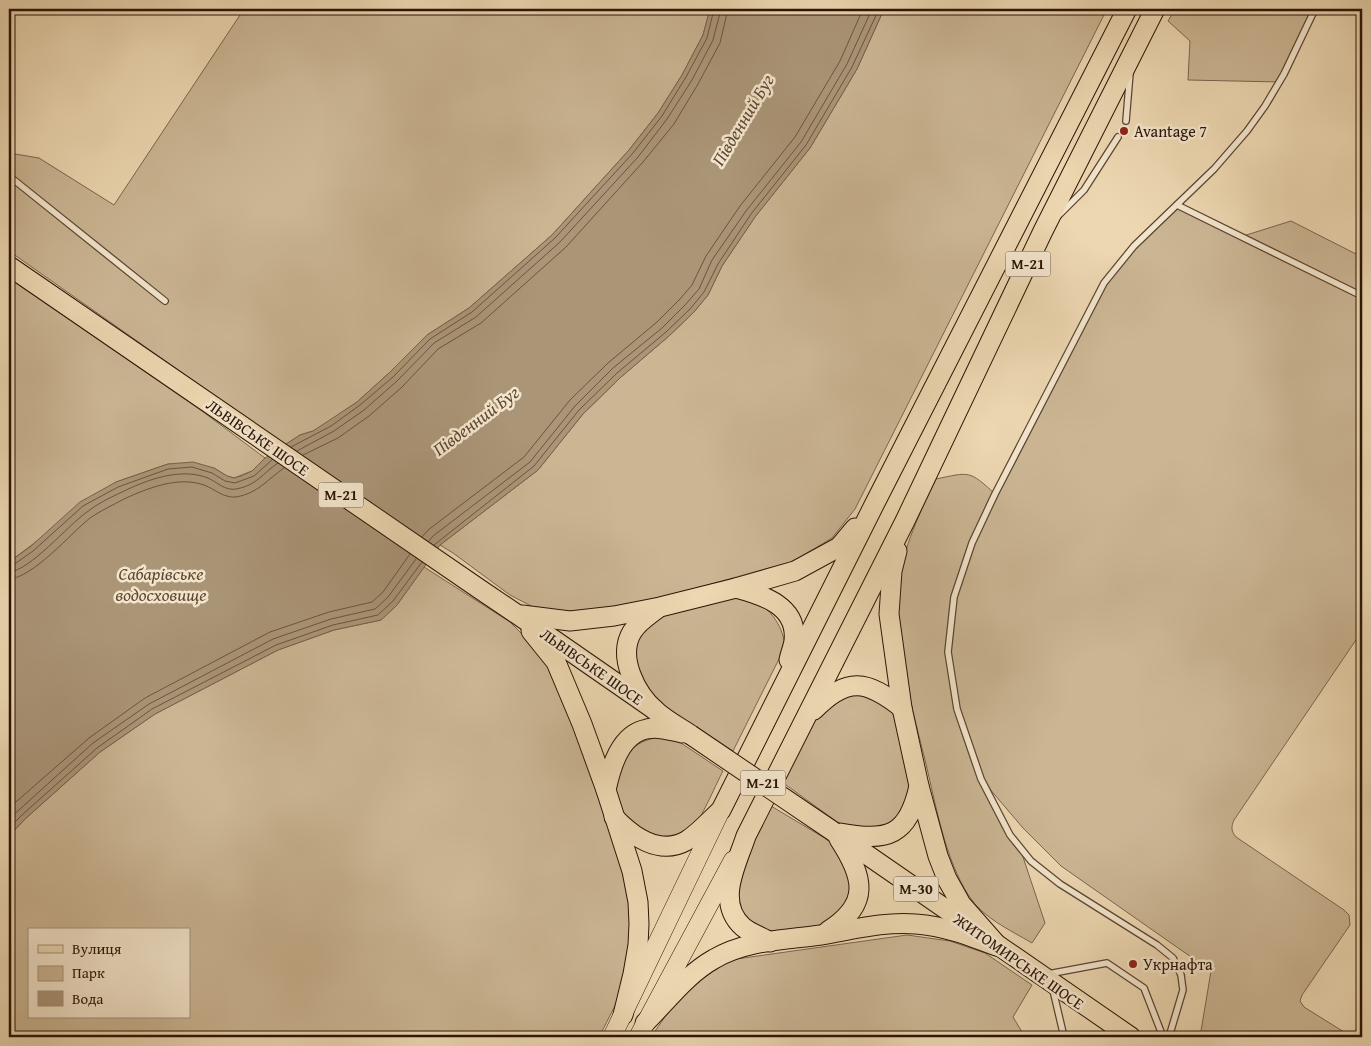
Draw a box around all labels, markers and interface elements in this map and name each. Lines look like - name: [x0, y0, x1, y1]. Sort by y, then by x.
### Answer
- water label: Південний Буг: [705, 69, 781, 171]
- place label: Avantage 7: [1134, 119, 1207, 143]
- marker: Avantage 7: [1118, 125, 1130, 137]
- road number: М-21: [1006, 252, 1050, 276]
- water label: Південний Буг: [427, 379, 525, 462]
- street label: ЛЬВІВСЬКЕ ШОСЕ: [202, 392, 314, 482]
- road number: М-21: [318, 482, 364, 508]
- water label: Сабарівське водосховище: [115, 560, 207, 608]
- street label: ЛЬВІВСЬКЕ ШОСЕ: [536, 621, 648, 711]
- road number: М-21: [740, 770, 786, 796]
- road number: М-30: [894, 876, 938, 902]
- street label: ЖИТОМИРСЬКЕ ШОСЕ: [948, 906, 1089, 1015]
- legend: [28, 928, 190, 1018]
- text: Вулиця: [72, 938, 122, 959]
- place label: Укрнафта: [1143, 952, 1213, 976]
- marker: Укрнафта: [1127, 958, 1139, 970]
- text: Парк: [72, 962, 105, 983]
- text: Вода: [72, 988, 104, 1009]

